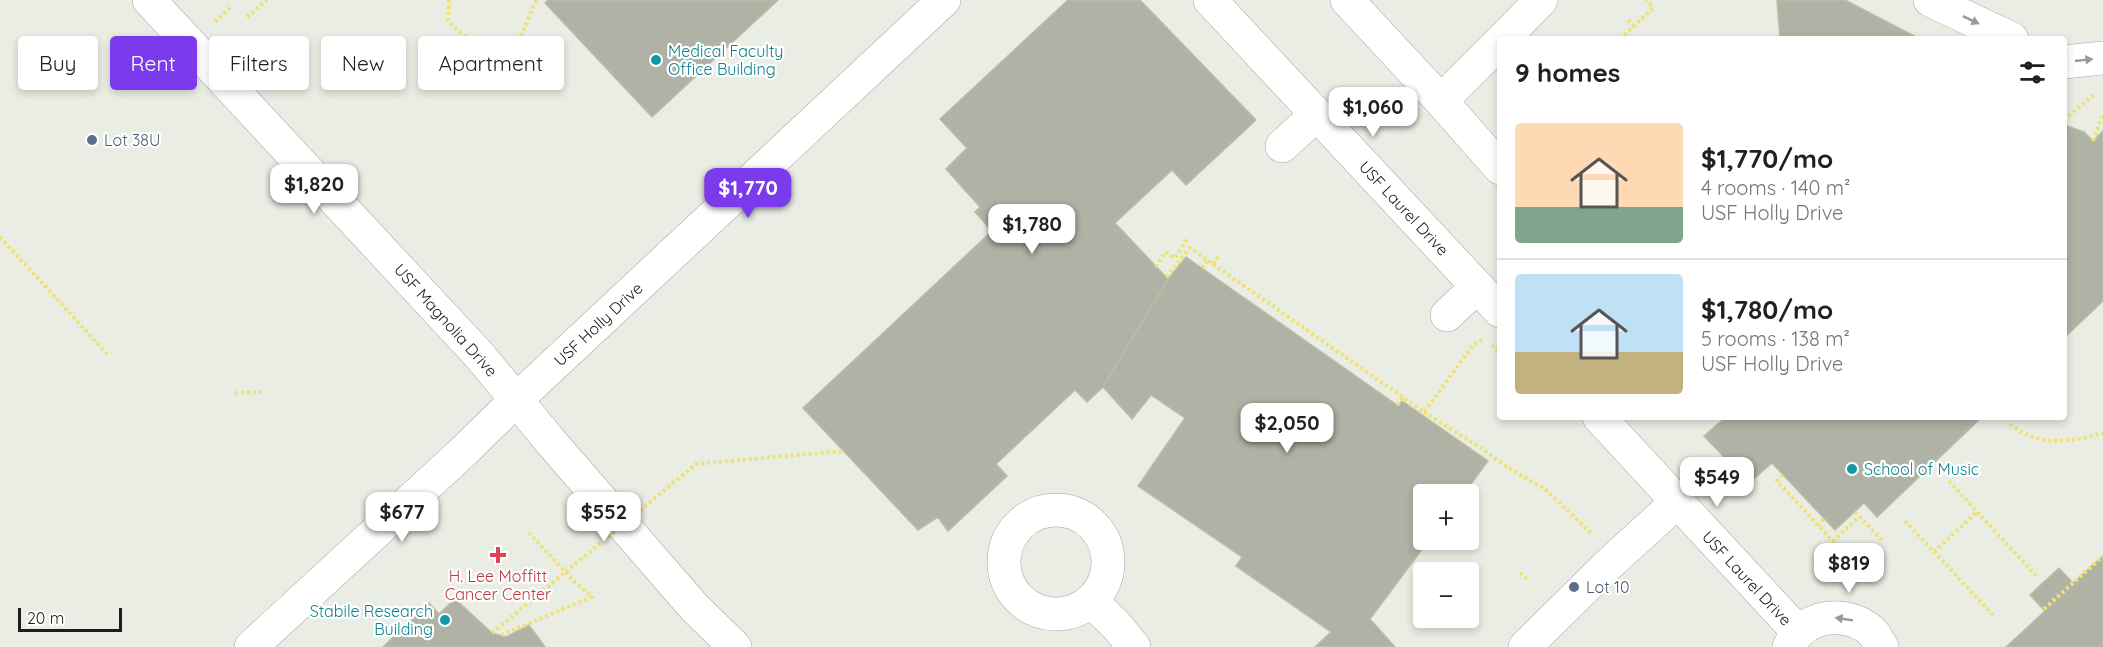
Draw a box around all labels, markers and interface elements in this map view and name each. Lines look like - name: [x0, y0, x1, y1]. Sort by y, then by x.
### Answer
- one-way arrow: [1962, 14, 1980, 24]
- chip: Buy: [18, 36, 98, 90]
- chip: Rent: [110, 36, 197, 90]
- chip: Filters: [209, 36, 309, 90]
- chip: New: [321, 36, 406, 90]
- chip: Apartment: [418, 36, 564, 90]
- place label: Medical Faculty Office Building: [668, 41, 783, 79]
- marker: Medical Faculty Office Building: [649, 53, 663, 67]
- one-way arrow: [2074, 55, 2093, 65]
- text: 9 homes: [1515, 56, 1620, 89]
- icon: filters: [2016, 56, 2049, 89]
- pin: $1,060: [1324, 87, 1422, 138]
- text: $1,060: [1343, 94, 1403, 119]
- place label: Lot 38U: [104, 130, 160, 150]
- marker: Lot 38U: [85, 133, 99, 147]
- text: $1,770/mo: [1701, 142, 1833, 175]
- icon: home: [1563, 147, 1635, 219]
- street label: USF Laurel Drive: [1355, 156, 1453, 260]
- pin: $1,820: [265, 164, 363, 215]
- pin: $1,770: [699, 168, 797, 219]
- text: $1,820: [284, 171, 344, 196]
- text: $1,770: [718, 175, 778, 200]
- text: 4 rooms · 140 m²: [1701, 175, 1850, 200]
- text: USF Holly Drive: [1701, 200, 1843, 225]
- pin: $1,780: [983, 204, 1081, 255]
- text: $1,780: [1002, 211, 1062, 236]
- street label: USF Magnolia Drive: [390, 259, 502, 381]
- street label: USF Holly Drive: [550, 278, 646, 370]
- text: $1,780/mo: [1701, 293, 1833, 326]
- icon: home: [1563, 298, 1635, 370]
- text: 5 rooms · 138 m²: [1701, 326, 1850, 351]
- text: USF Holly Drive: [1701, 351, 1843, 376]
- pin: $2,050: [1238, 403, 1336, 454]
- text: $2,050: [1255, 410, 1319, 435]
- pin: $549: [1681, 457, 1753, 508]
- place label: School of Music: [1864, 459, 1979, 479]
- marker: School of Music: [1845, 462, 1859, 476]
- text: $549: [1694, 464, 1740, 489]
- map controls: [1413, 484, 1479, 628]
- button: +: [1413, 484, 1479, 550]
- pin: $677: [366, 492, 438, 543]
- pin: $552: [568, 492, 640, 543]
- text: $677: [380, 499, 424, 524]
- text: $552: [581, 499, 627, 524]
- street label: USF Laurel Drive: [1698, 526, 1796, 630]
- pin: $819: [1813, 543, 1885, 594]
- marker: H. Lee Moffitt Cancer Center: [489, 546, 507, 564]
- text: $819: [1828, 550, 1870, 575]
- button: −: [1413, 562, 1479, 628]
- place label: H. Lee Moffitt Cancer Center: [445, 566, 551, 604]
- place label: Lot 10: [1586, 577, 1629, 597]
- marker: Lot 10: [1567, 580, 1581, 594]
- place label: Stabile Research Building: [310, 601, 433, 639]
- scale bar: [18, 605, 122, 632]
- text: 20 m: [27, 608, 64, 628]
- marker: Stabile Research Building: [438, 613, 452, 627]
- one-way arrow: [1834, 615, 1853, 624]

